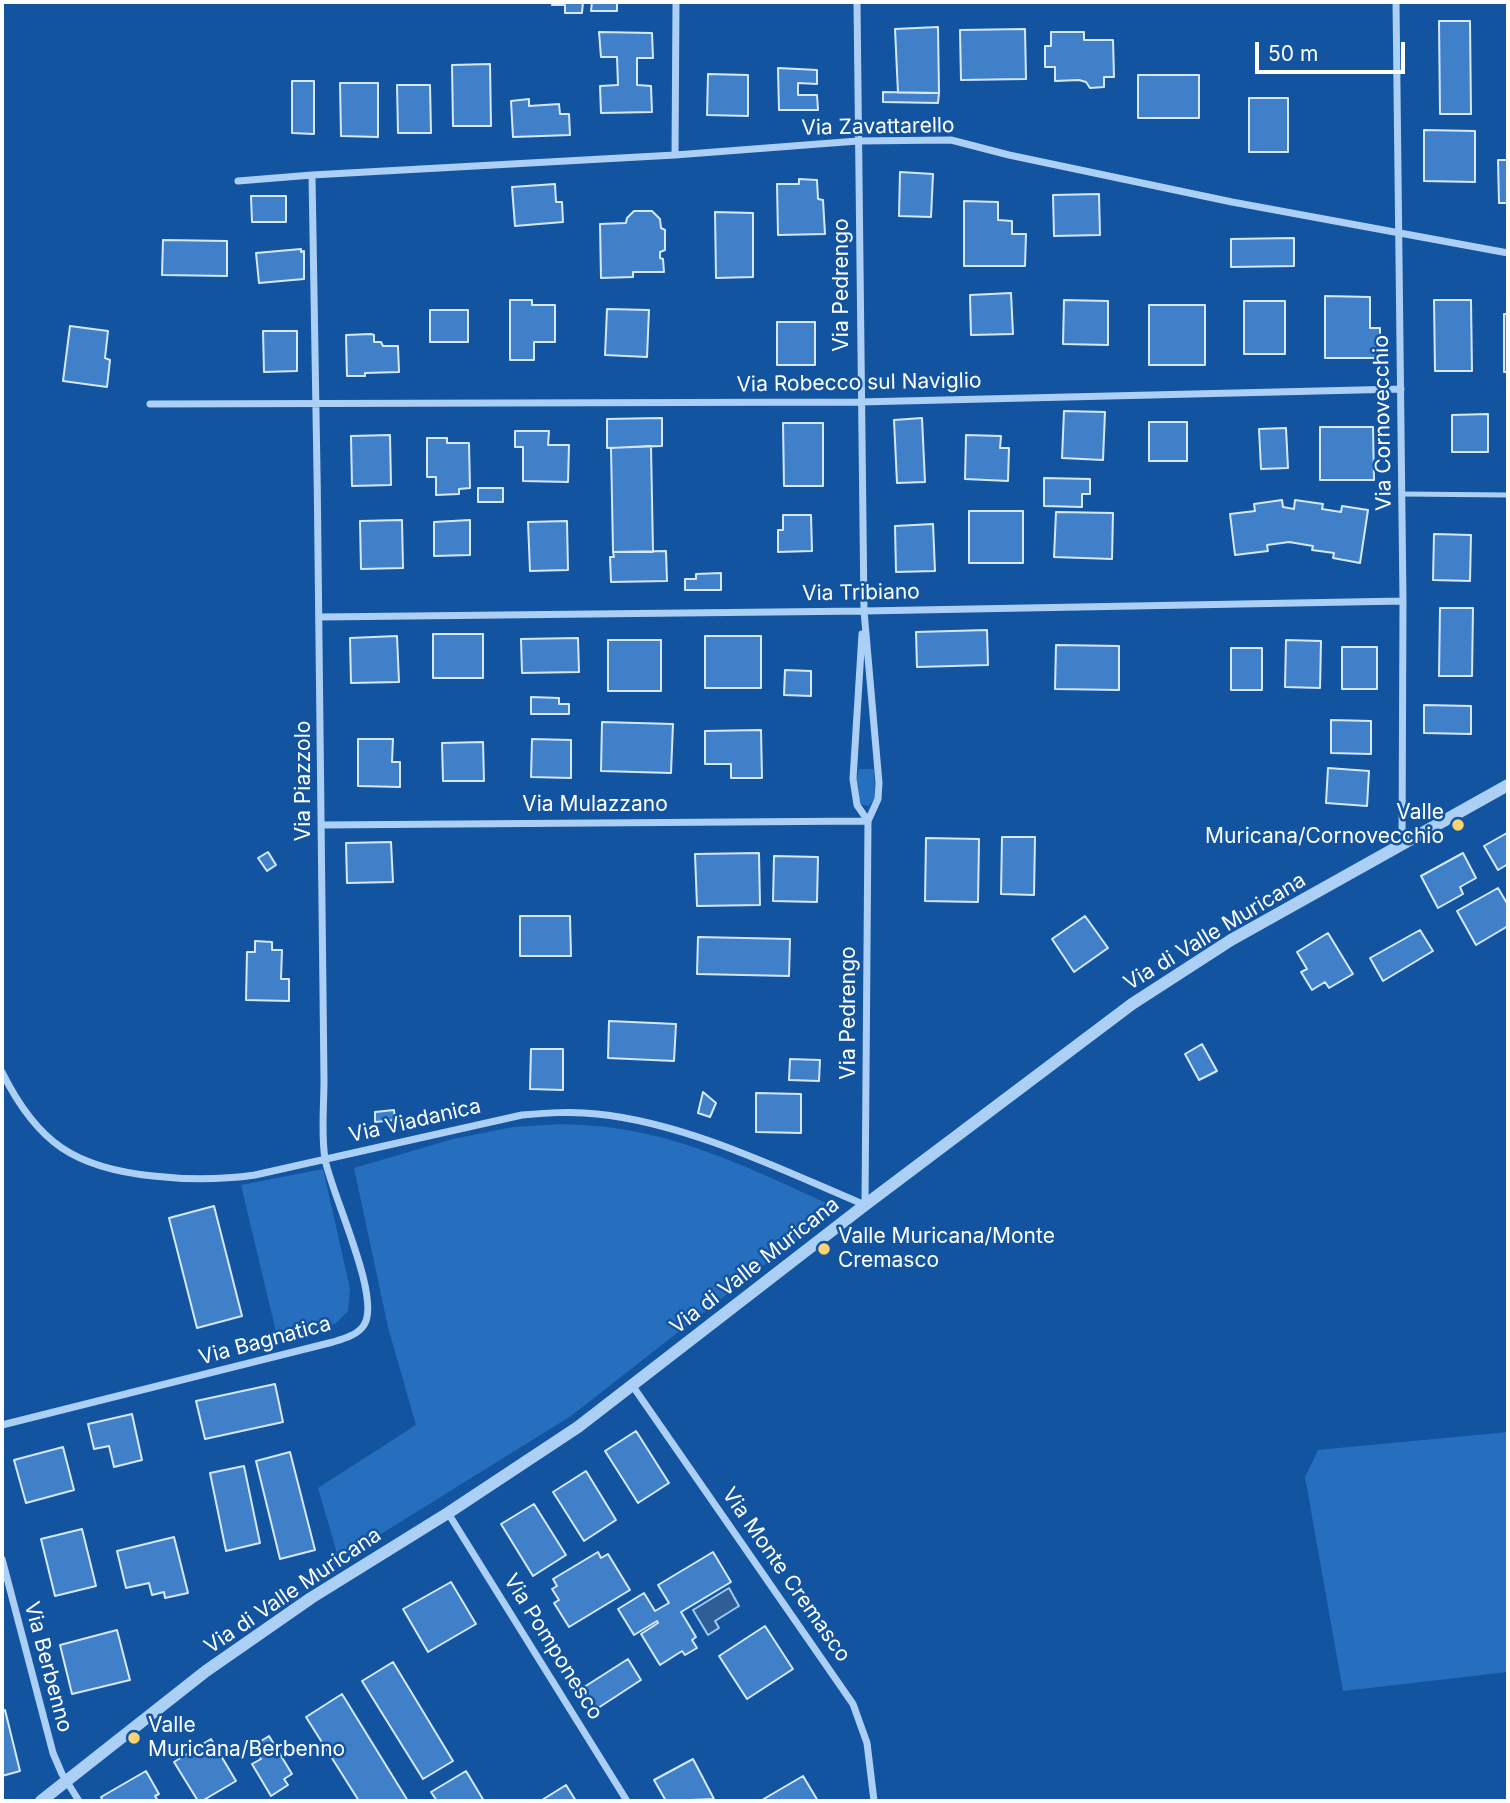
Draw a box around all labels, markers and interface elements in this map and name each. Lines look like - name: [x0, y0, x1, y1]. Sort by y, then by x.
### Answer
- scale bar: [1258, 28, 1408, 72]
- text: 50 m: [1268, 41, 1318, 66]
- street label: Via Zavattarello: [801, 113, 955, 141]
- street label: Via Pedrengo: [829, 218, 855, 352]
- street label: Via Cornovecchio: [1369, 335, 1397, 511]
- street label: Via Robecco sul Naviglio: [736, 368, 982, 398]
- street label: Via Tribiano: [802, 579, 920, 607]
- street label: Via Piazzolo: [291, 721, 317, 841]
- street label: Via Mulazzano: [522, 792, 668, 818]
- place label: Valle Muricana/Cornovecchio: [1205, 800, 1444, 850]
- marker: Valle Muricana/Cornovecchio: [1450, 817, 1466, 833]
- street label: Via di Valle Muricana: [1120, 868, 1310, 996]
- street label: Via Pedrengo: [836, 946, 862, 1080]
- street label: Via Viadanica: [347, 1094, 483, 1148]
- street label: Via di Valle Muricana: [665, 1192, 845, 1340]
- place label: Valle Muricana/Monte Cremasco: [838, 1224, 1055, 1274]
- marker: Valle Muricana/Monte Cremasco: [816, 1241, 832, 1257]
- street label: Via Bagnatica: [196, 1311, 334, 1371]
- street label: Via Monte Cremasco: [716, 1483, 856, 1667]
- street label: Via di Valle Muricana: [200, 1523, 386, 1659]
- street label: Via Pomponesco: [498, 1569, 608, 1725]
- street label: Via Berbenno: [18, 1599, 78, 1735]
- place label: Valle Muricana/Berbenno: [148, 1713, 345, 1763]
- marker: Valle Muricana/Berbenno: [126, 1730, 142, 1746]

